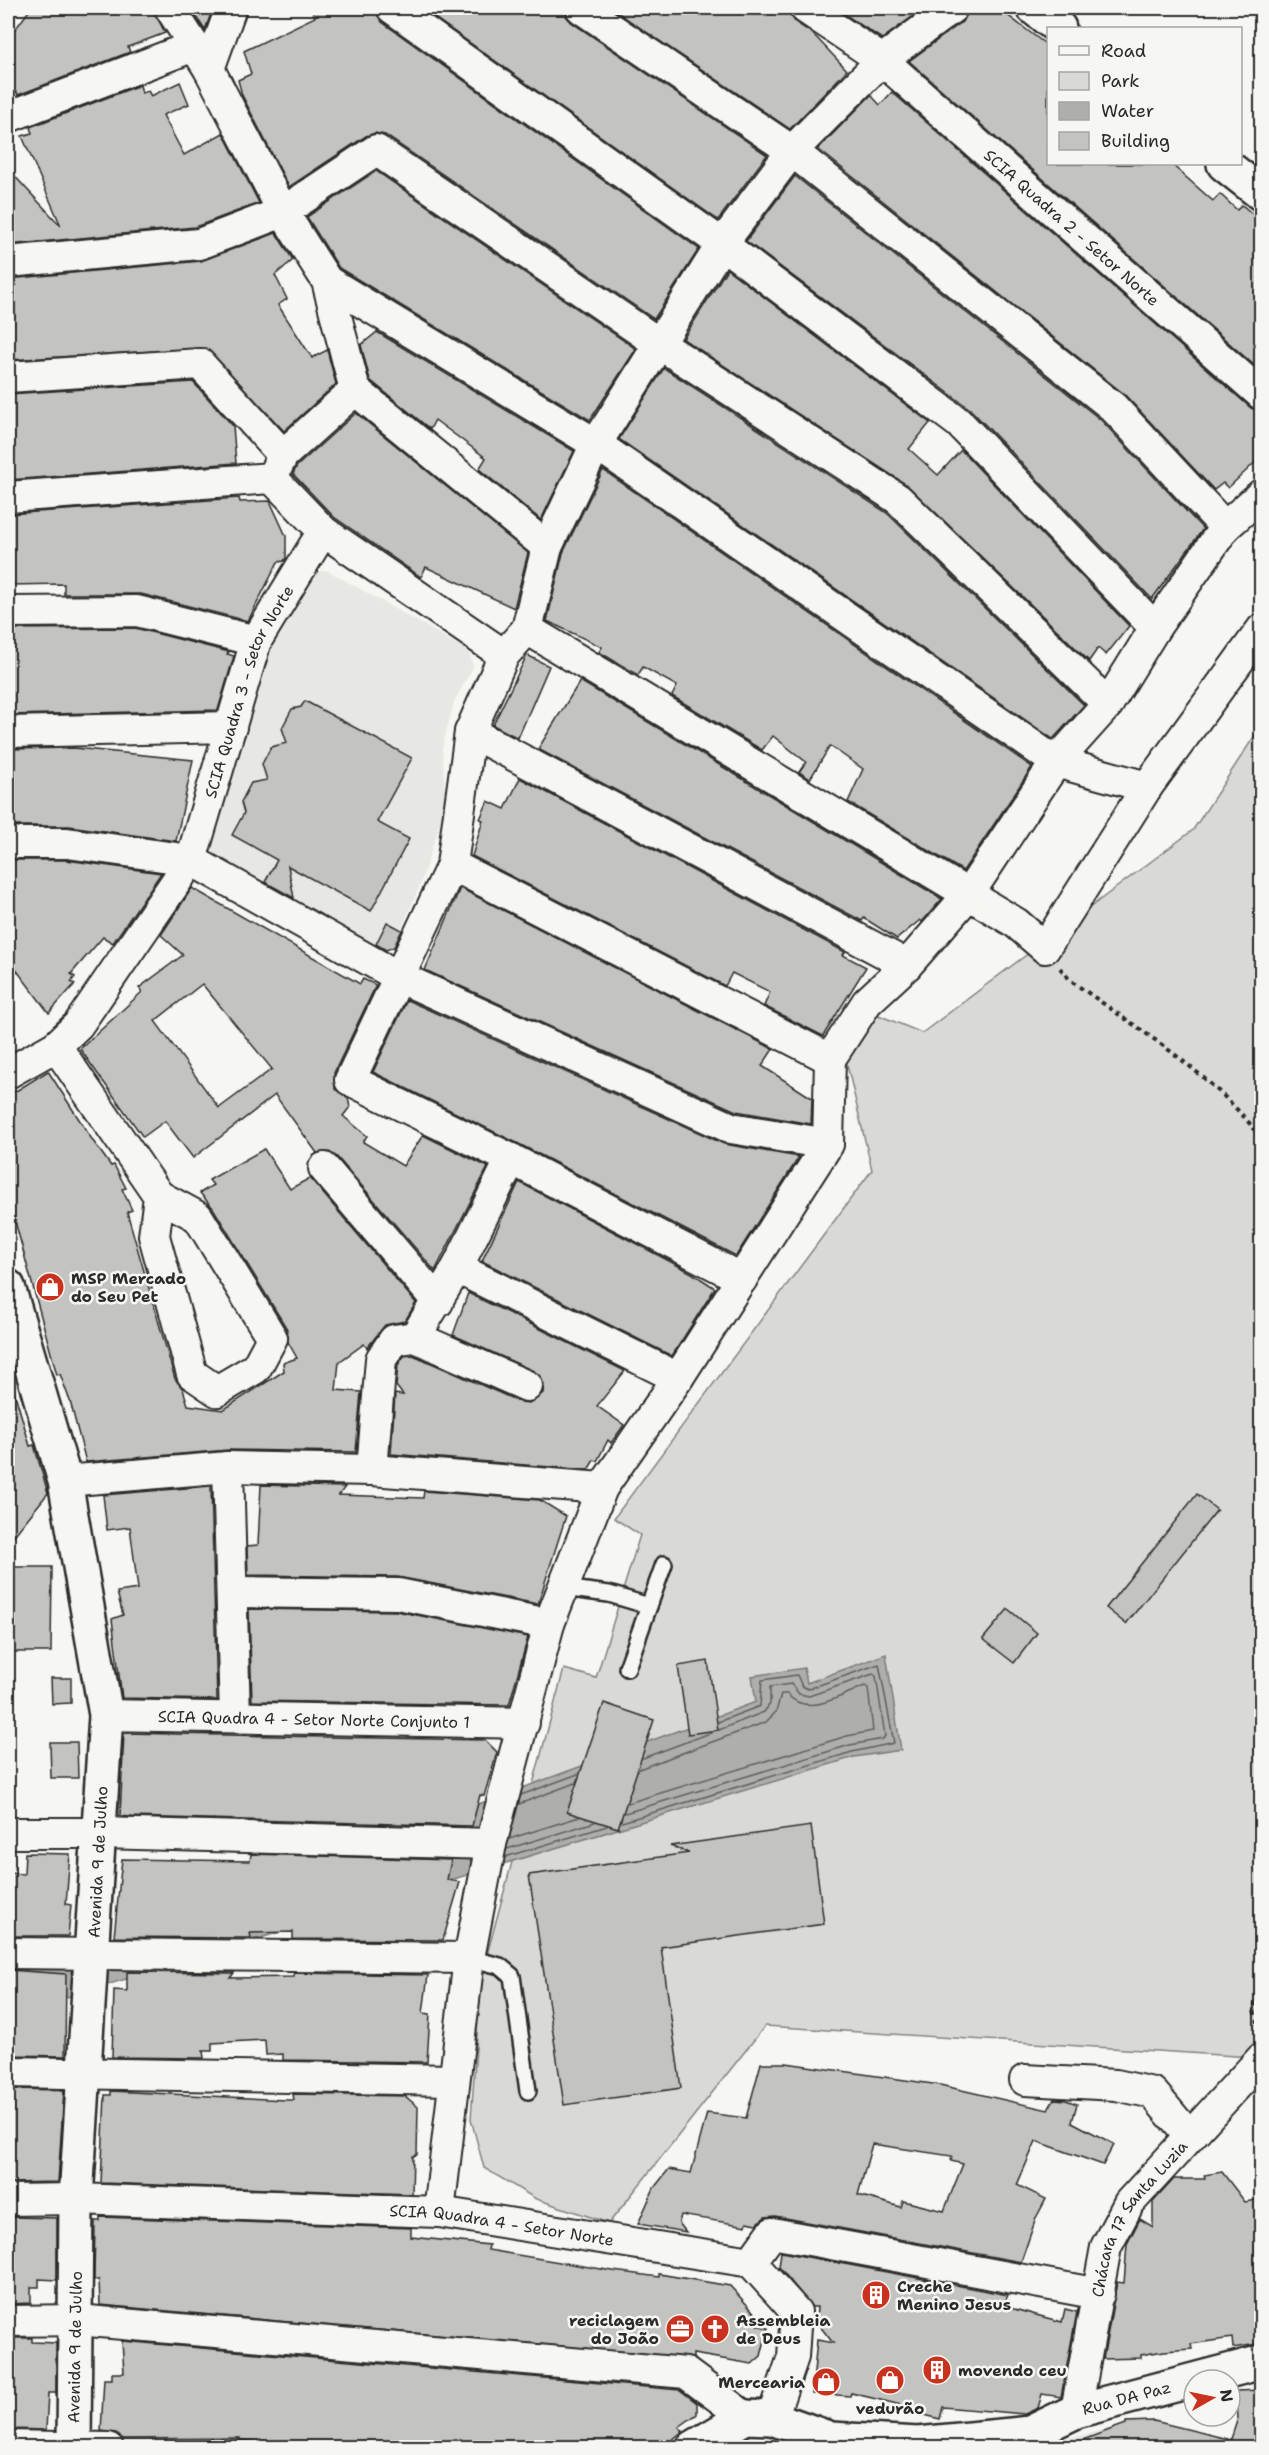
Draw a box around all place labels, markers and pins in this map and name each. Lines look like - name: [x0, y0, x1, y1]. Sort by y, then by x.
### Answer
- place label: MSP Mercado do Seu Pet: [71, 1268, 186, 1307]
- shop icon: MSP Mercado do Seu Pet: [34, 1271, 66, 1303]
- place label: Creche Menino Jesus: [897, 2276, 1011, 2315]
- building icon: Creche Menino Jesus: [860, 2279, 892, 2311]
- place label: reciclagem do João: [569, 2310, 659, 2349]
- place label: Assembleia de Deus: [736, 2310, 830, 2349]
- office icon: reciclagem do João: [664, 2313, 696, 2345]
- church icon: Assembleia de Deus: [699, 2313, 731, 2345]
- building icon: movendo ceu: [921, 2354, 953, 2386]
- place label: movendo ceu: [958, 2360, 1067, 2381]
- shop icon: vedurão: [874, 2364, 906, 2396]
- shop icon: Mercearia: [810, 2366, 842, 2398]
- place label: Mercearia: [718, 2372, 805, 2393]
- place label: vedurão: [856, 2398, 924, 2419]

